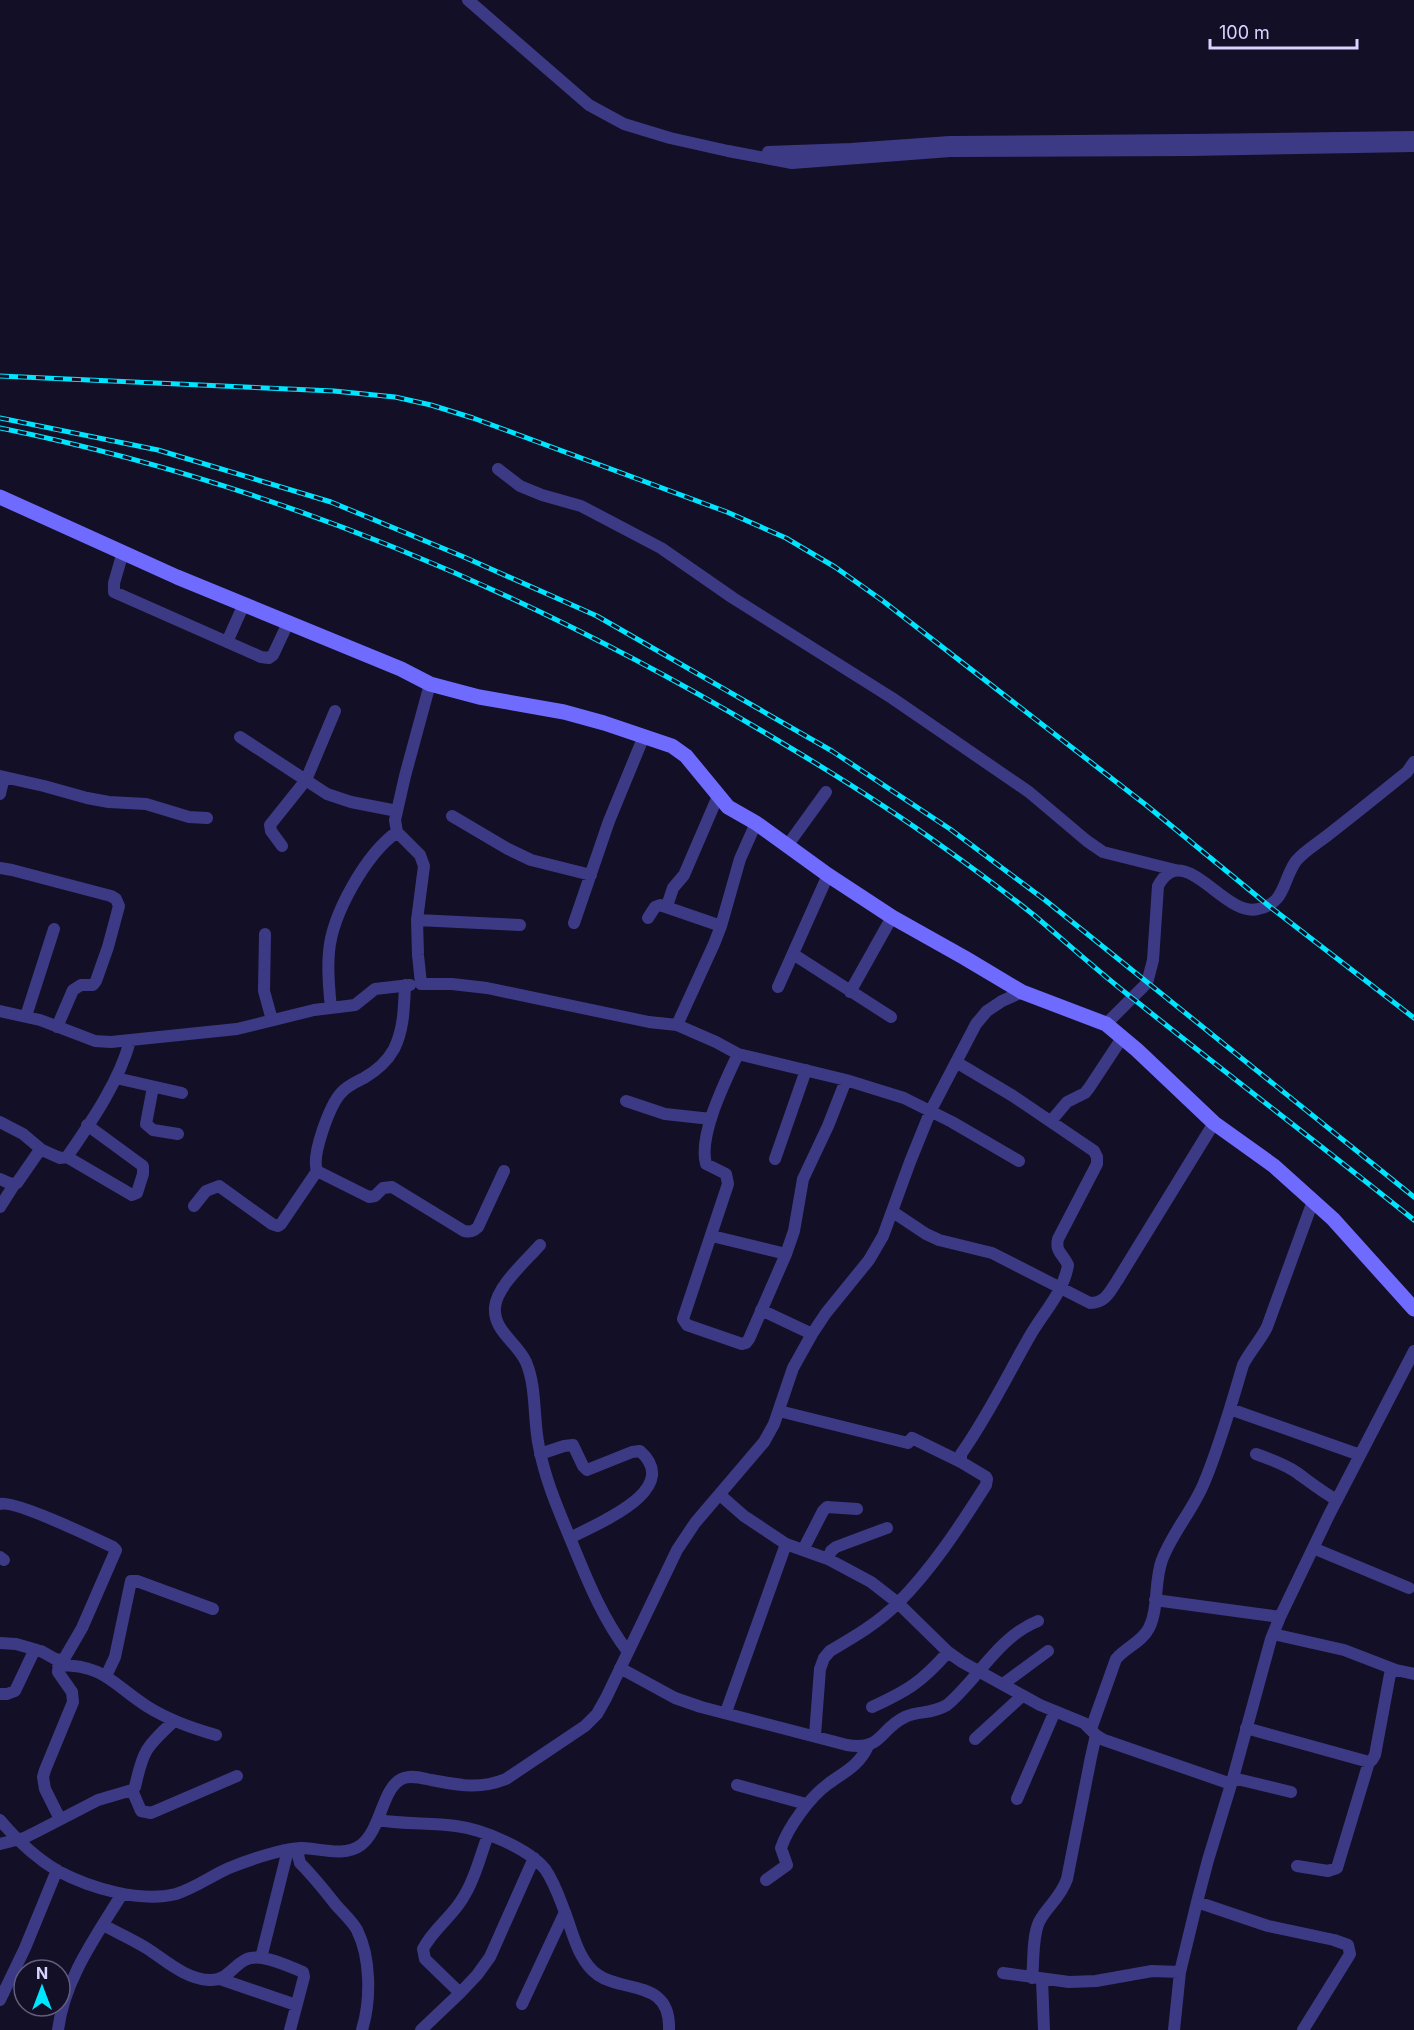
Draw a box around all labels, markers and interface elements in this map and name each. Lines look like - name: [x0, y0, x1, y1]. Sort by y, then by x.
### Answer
- scale bar: [1210, 12, 1357, 50]
- text: 100 m: [1219, 22, 1270, 43]
- north arrow: [12, 1958, 72, 2018]
- text: N: [36, 1963, 48, 1983]

